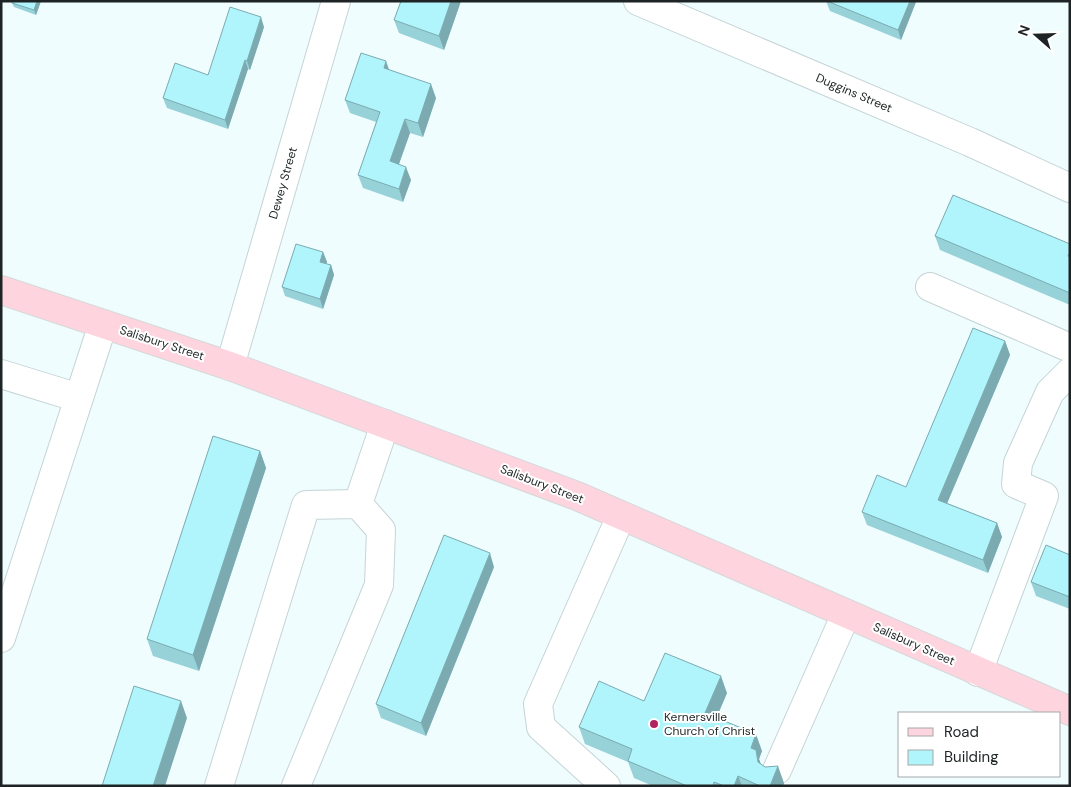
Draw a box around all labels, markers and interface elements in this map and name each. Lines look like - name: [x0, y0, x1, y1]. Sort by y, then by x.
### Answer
- north arrow: [1011, 10, 1061, 60]
- text: N: [1014, 23, 1034, 38]
- street label: Duggins Street: [813, 70, 895, 116]
- street label: Dewey Street: [265, 145, 301, 221]
- street label: Salisbury Street: [118, 322, 206, 364]
- street label: Salisbury Street: [498, 461, 586, 507]
- street label: Salisbury Street: [871, 619, 958, 669]
- place label: Kernersville Church of Christ: [664, 709, 756, 739]
- legend: [898, 712, 1061, 777]
- marker: Kernersville Church of Christ: [648, 718, 660, 730]
- text: Road: [944, 722, 979, 742]
- text: Building: [944, 747, 999, 767]

